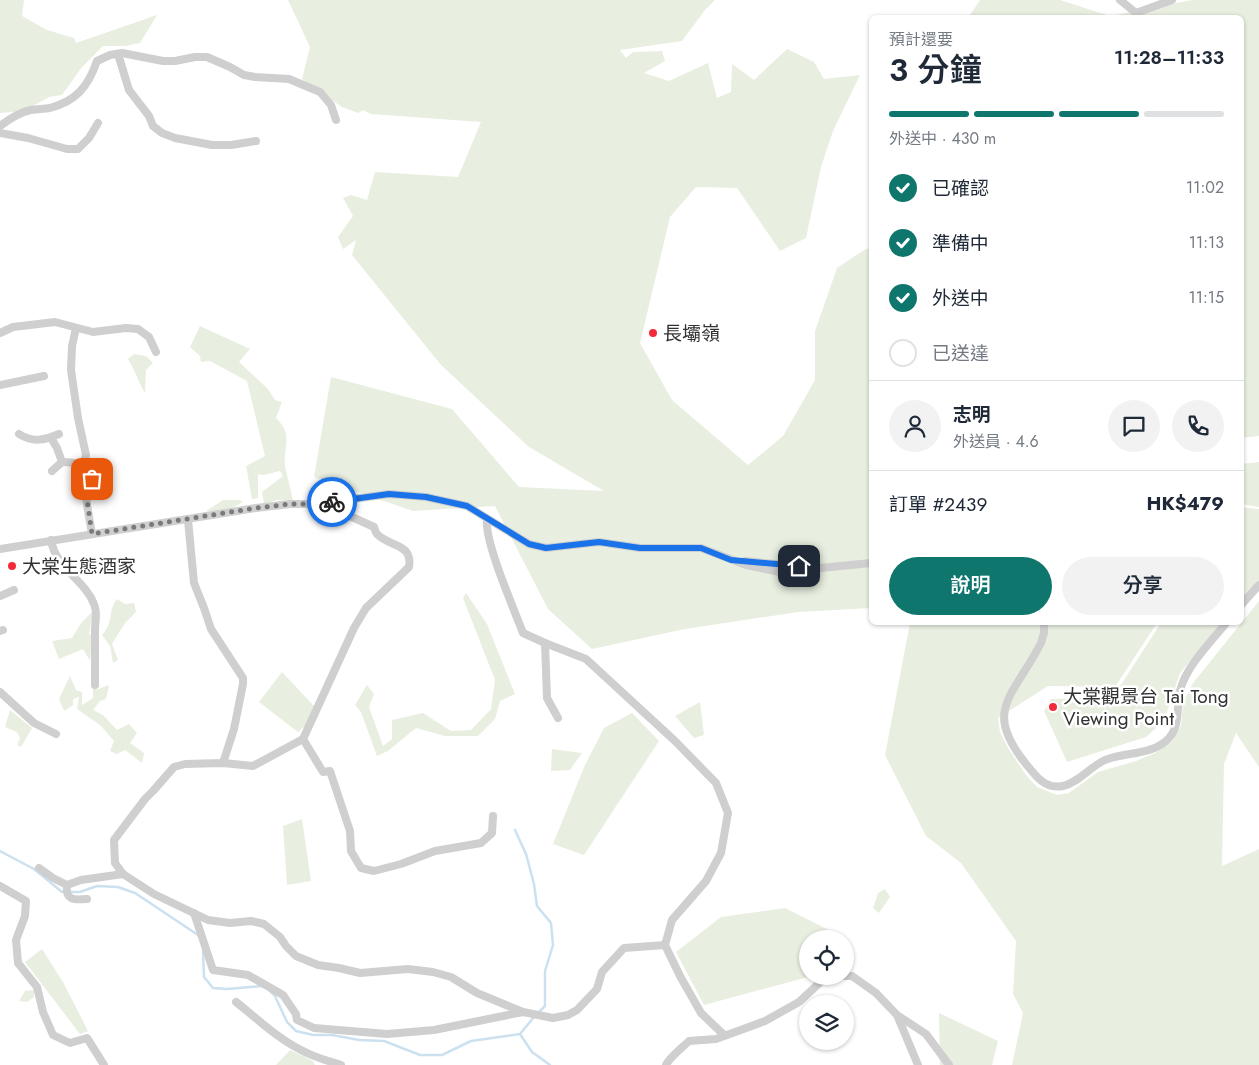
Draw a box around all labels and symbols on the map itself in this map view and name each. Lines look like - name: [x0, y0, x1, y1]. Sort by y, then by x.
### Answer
- place label: 長壩嶺: [663, 320, 720, 347]
- marker: 長壩嶺: [647, 327, 659, 339]
- pin: [71, 458, 113, 500]
- courier: [307, 477, 357, 527]
- pin: [778, 545, 820, 587]
- place label: 大棠生態酒家: [22, 553, 136, 580]
- marker: 大棠生態酒家: [6, 560, 18, 572]
- place label: 大棠觀景台 Tai Tong Viewing Point: [1063, 683, 1229, 732]
- marker: 大棠觀景台 Tai Tong Viewing Point: [1047, 701, 1059, 713]

